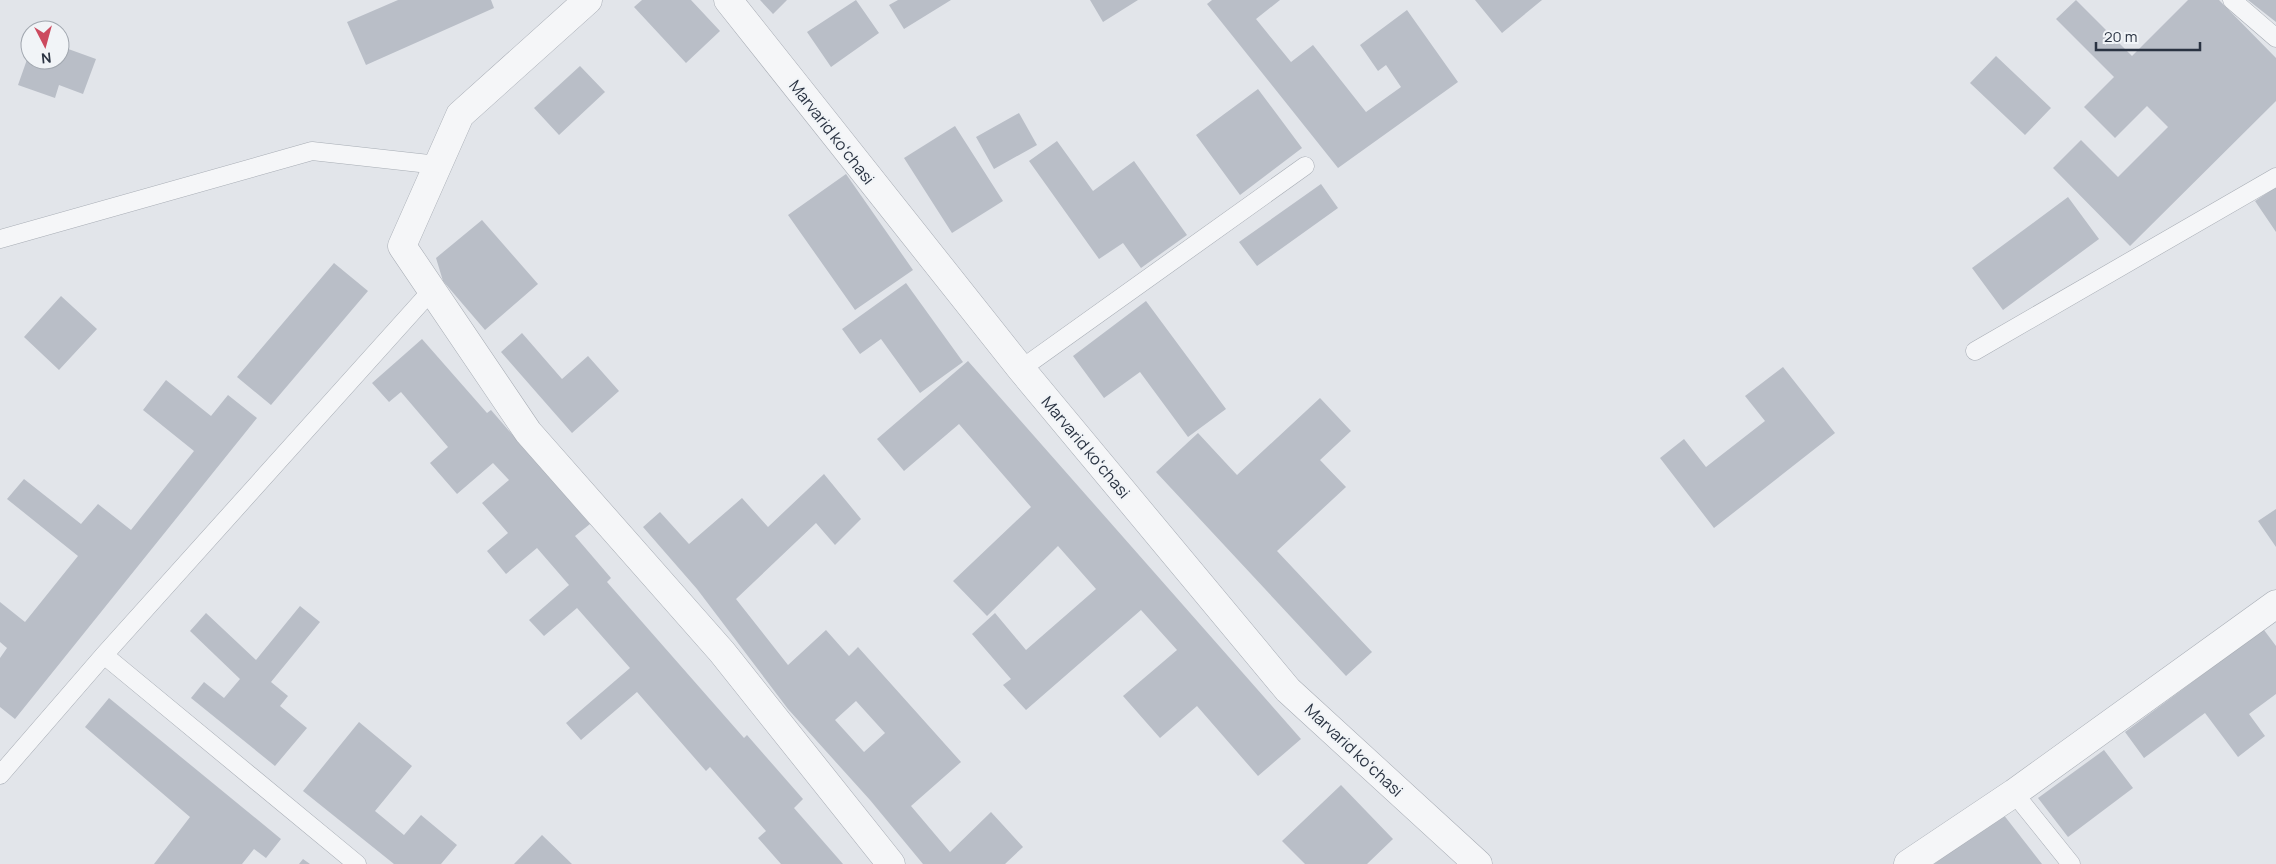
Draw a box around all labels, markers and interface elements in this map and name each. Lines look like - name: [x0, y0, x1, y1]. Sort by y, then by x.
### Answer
- north arrow: [20, 20, 70, 70]
- scale bar: [2096, 20, 2200, 52]
- text: 20 m: [2104, 26, 2137, 47]
- text: N: [40, 48, 52, 68]
- street label: Marvarid koʻchasi: [784, 75, 880, 189]
- street label: Marvarid koʻchasi: [1037, 391, 1135, 503]
- street label: Marvarid koʻchasi: [1300, 699, 1408, 801]

